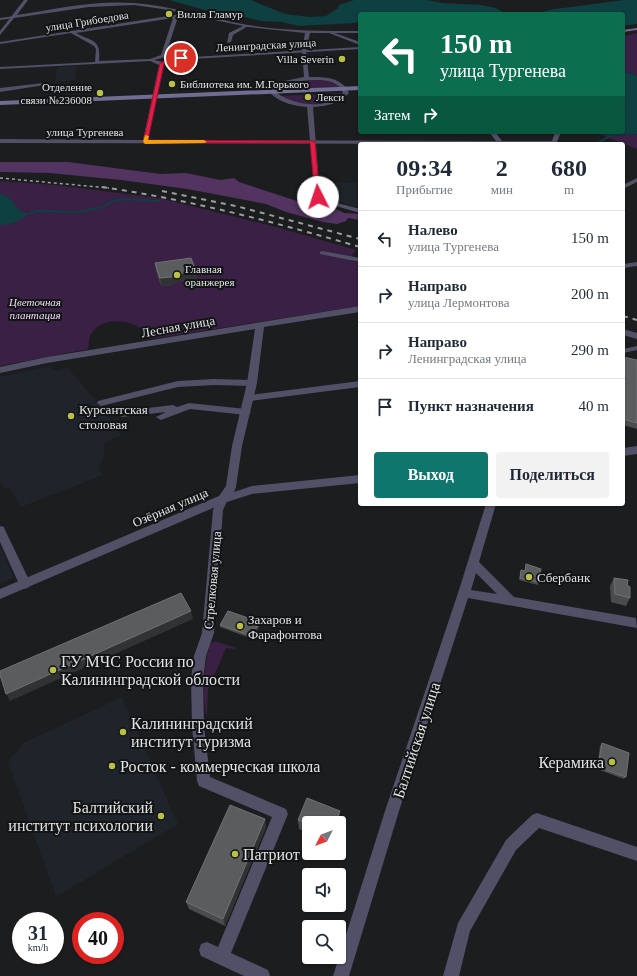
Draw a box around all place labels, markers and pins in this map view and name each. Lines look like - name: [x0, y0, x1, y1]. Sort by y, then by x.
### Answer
- place label: Вилла Гламур: [177, 8, 243, 20]
- marker: Вилла Гламур: [164, 9, 174, 19]
- pin: [164, 41, 198, 75]
- place label: Villa Severin: [276, 53, 334, 65]
- marker: Villa Severin: [337, 54, 347, 64]
- place label: Библиотека им. М.Горького: [180, 78, 310, 90]
- marker: Библиотека им. М.Горького: [167, 79, 177, 89]
- place label: Отделение связи №236008: [21, 81, 92, 106]
- marker: Отделение связи №236008: [95, 88, 105, 98]
- place label: Лекси: [316, 91, 344, 103]
- marker: Лекси: [303, 92, 313, 102]
- place label: Главная оранжерея: [185, 263, 235, 288]
- marker: Главная оранжерея: [172, 270, 182, 280]
- place label: Курсантская столовая: [79, 402, 148, 432]
- marker: Курсантская столовая: [66, 411, 76, 421]
- place label: Сбербанк: [537, 570, 591, 585]
- marker: Сбербанк: [524, 572, 534, 582]
- place label: Захаров и Фарафонтова: [248, 612, 322, 642]
- marker: Захаров и Фарафонтова: [235, 621, 245, 631]
- place label: ГУ МЧС России по Калининградской облости: [61, 653, 241, 689]
- marker: ГУ МЧС России по Калининградской облости: [48, 665, 58, 675]
- place label: Калининградский институт туризма: [131, 715, 253, 751]
- marker: Калининградский институт туризма: [118, 727, 128, 737]
- place label: Керамика: [538, 754, 604, 772]
- marker: Керамика: [607, 757, 617, 767]
- place label: Росток - коммерческая школа: [120, 758, 320, 776]
- marker: Росток - коммерческая школа: [107, 761, 117, 771]
- place label: Балтийский институт психологии: [8, 799, 153, 835]
- marker: Балтийский институт психологии: [156, 811, 166, 821]
- place label: Патриот: [243, 846, 300, 864]
- marker: Патриот: [230, 849, 240, 859]

